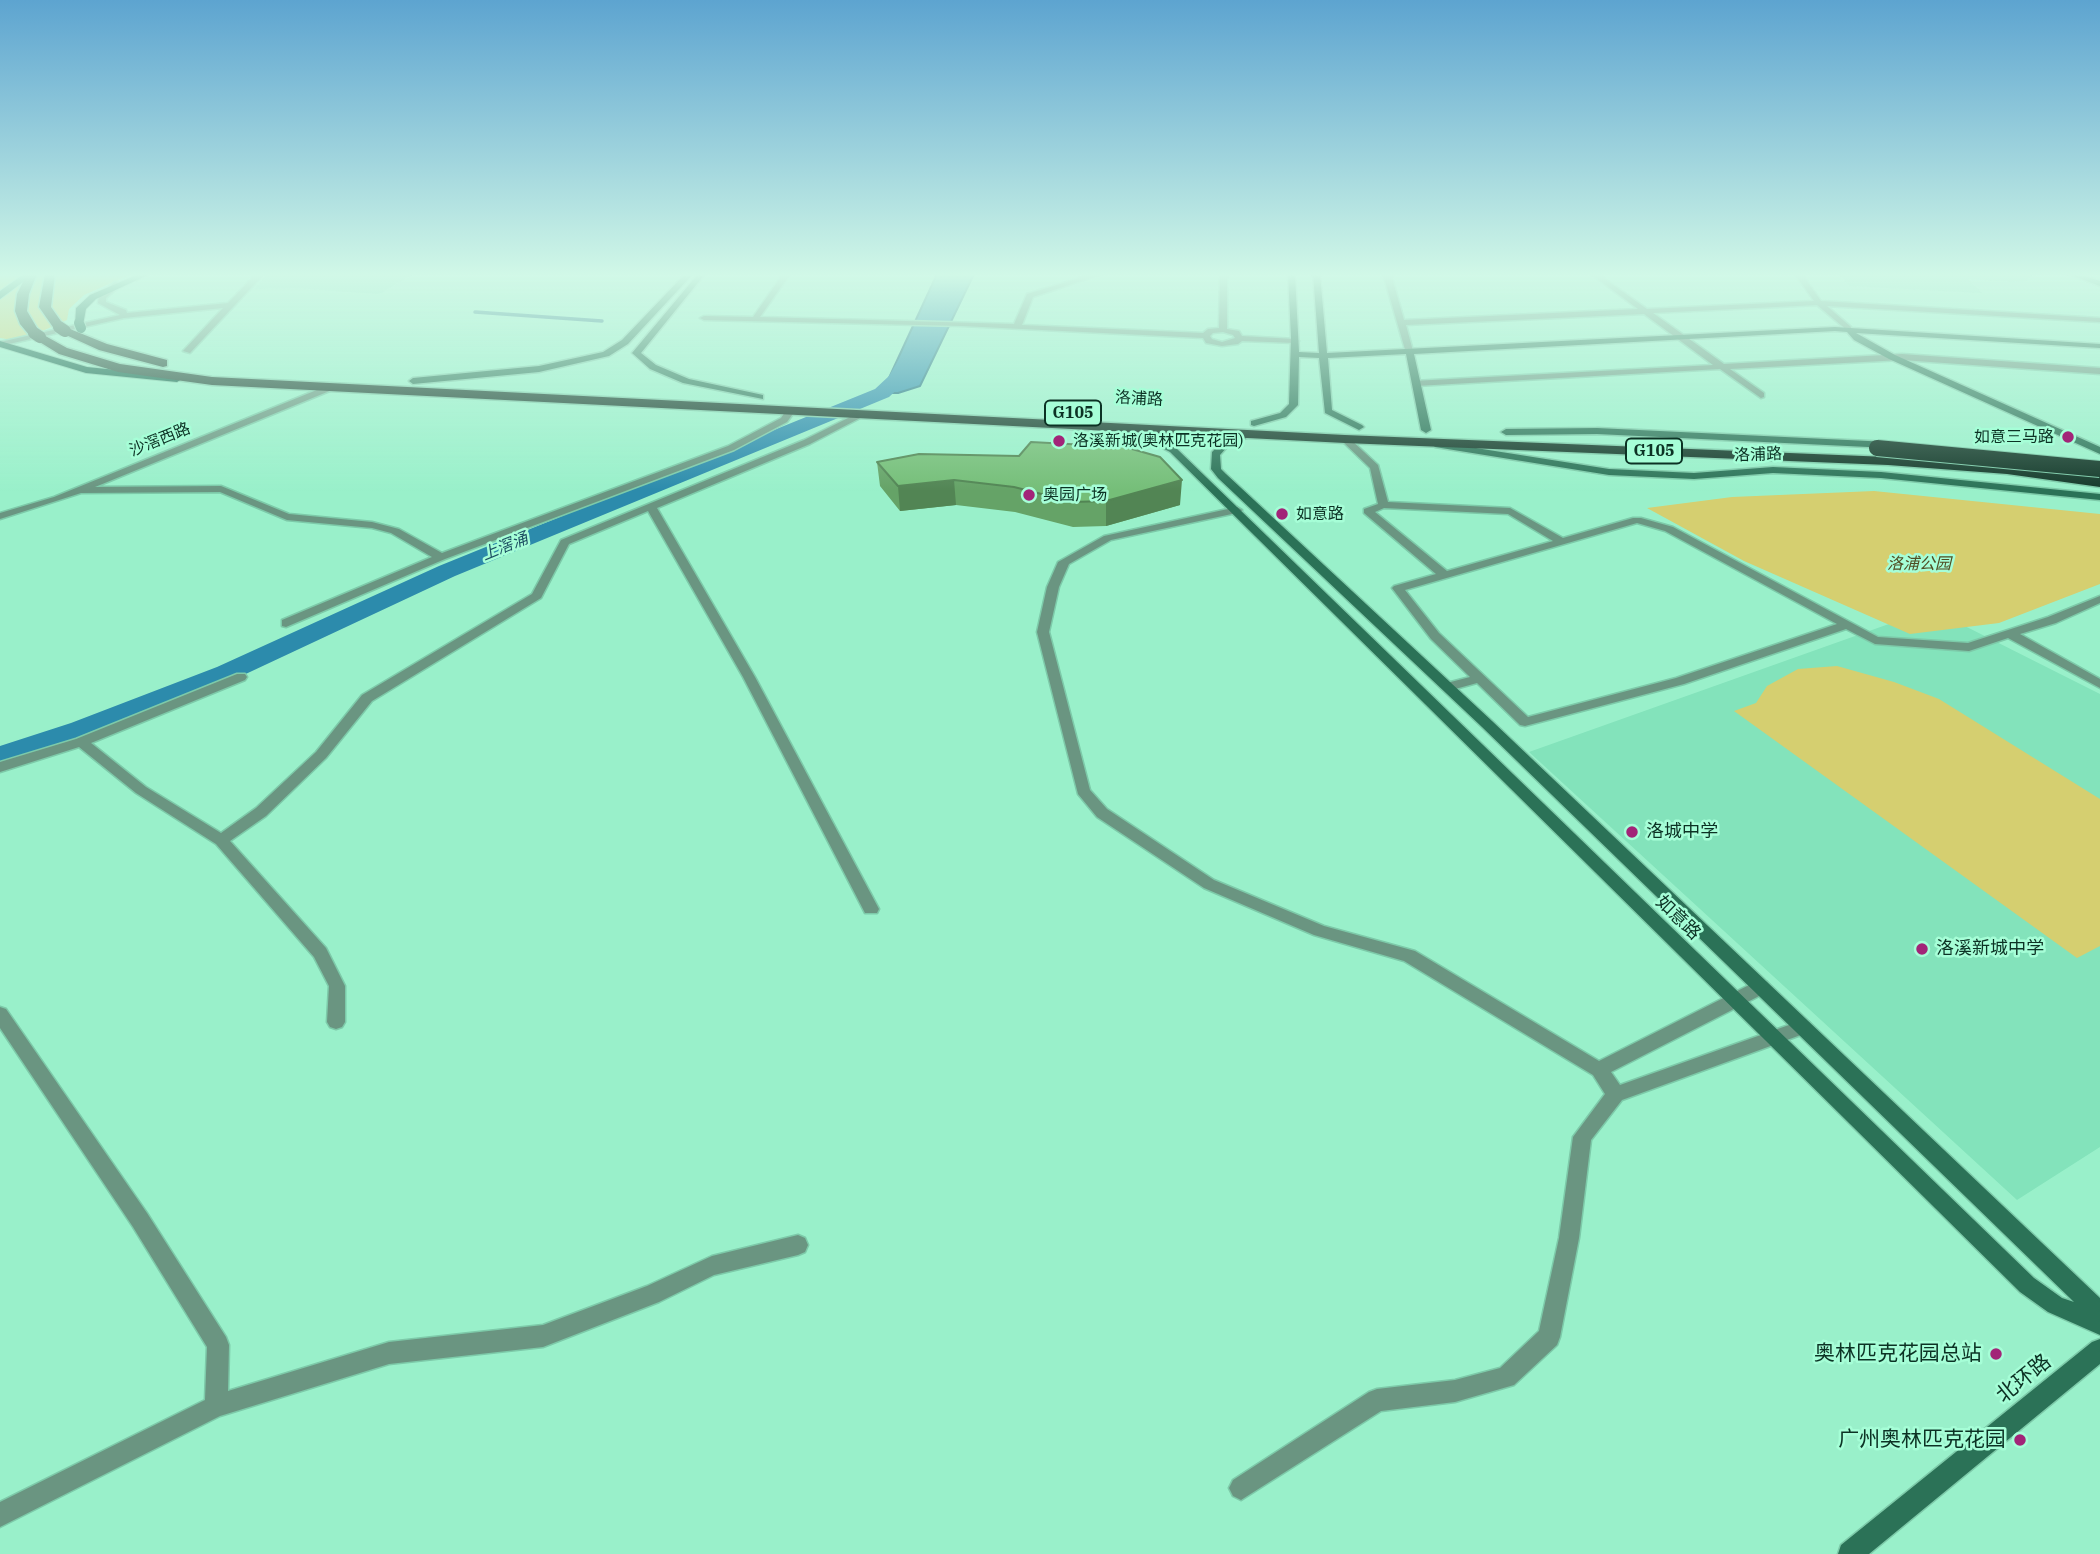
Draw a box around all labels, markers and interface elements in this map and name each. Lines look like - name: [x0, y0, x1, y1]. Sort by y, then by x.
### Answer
- street label: 洛浦路: [1115, 388, 1163, 410]
- road number: G105: [1045, 400, 1101, 426]
- street label: 沙滘西路: [127, 419, 193, 461]
- place label: 如意三马路: [1974, 427, 2054, 447]
- marker: 如意三马路: [2060, 429, 2076, 445]
- place label: 洛溪新城(奥林匹克花园): [1073, 431, 1244, 451]
- marker: 洛溪新城(奥林匹克花园): [1051, 433, 1067, 449]
- road number: G105: [1626, 438, 1682, 464]
- street label: 洛浦路: [1734, 445, 1782, 465]
- place label: 奥园广场: [1043, 485, 1107, 505]
- marker: 奥园广场: [1021, 487, 1037, 503]
- place label: 如意路: [1296, 504, 1344, 524]
- marker: 如意路: [1274, 506, 1290, 522]
- water label: 上滘涌: [479, 529, 531, 565]
- park label: 洛浦公园: [1887, 554, 1951, 574]
- place label: 洛城中学: [1646, 821, 1718, 843]
- marker: 洛城中学: [1624, 824, 1640, 840]
- street label: 如意路: [1651, 891, 1705, 945]
- place label: 洛溪新城中学: [1936, 938, 2044, 960]
- marker: 洛溪新城中学: [1914, 941, 1930, 957]
- place label: 奥林匹克花园总站: [1814, 1341, 1982, 1367]
- marker: 奥林匹克花园总站: [1988, 1346, 2004, 1362]
- street label: 北环路: [1992, 1349, 2056, 1409]
- place label: 广州奥林匹克花园: [1838, 1427, 2006, 1453]
- marker: 广州奥林匹克花园: [2012, 1432, 2028, 1448]

